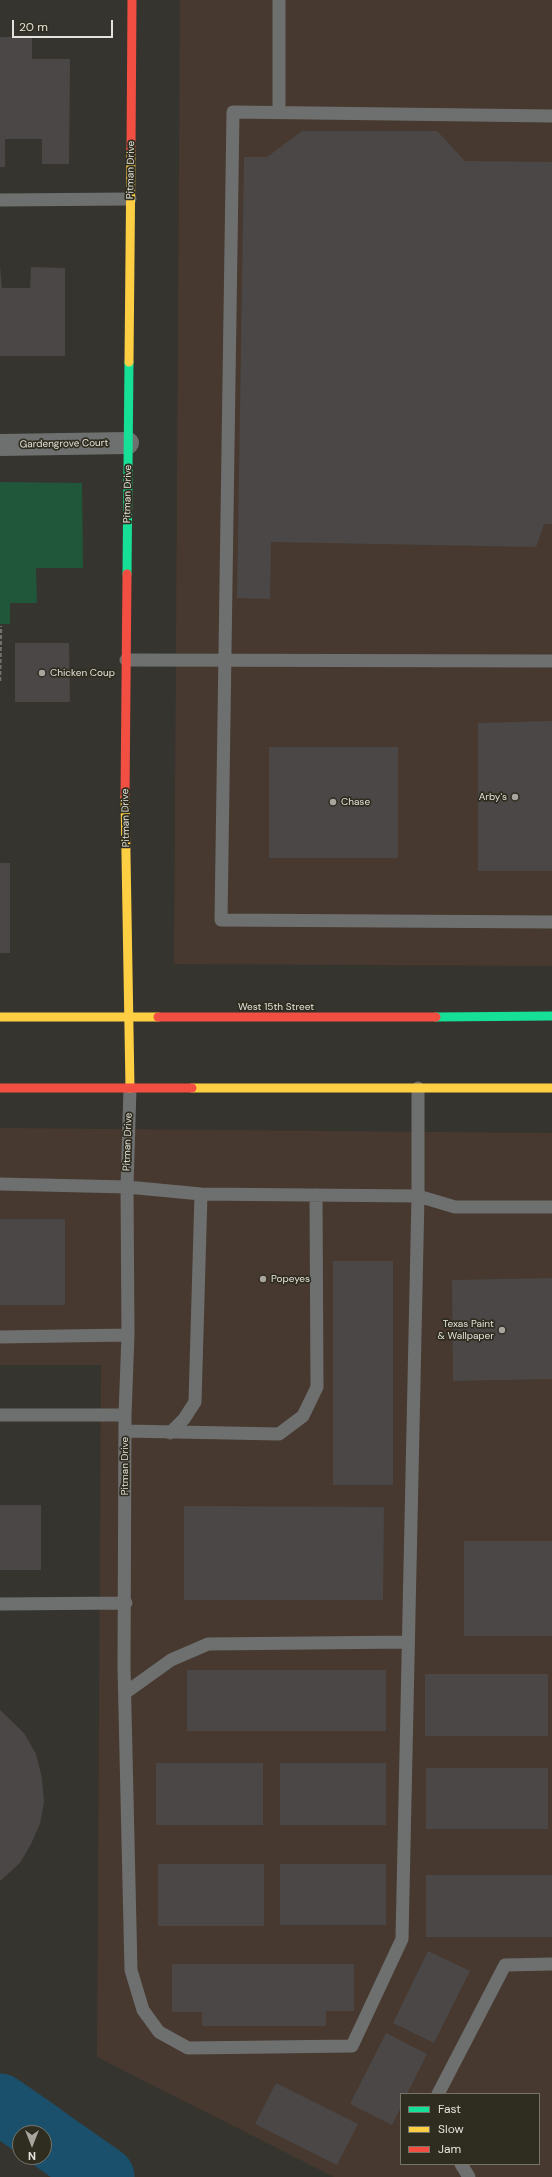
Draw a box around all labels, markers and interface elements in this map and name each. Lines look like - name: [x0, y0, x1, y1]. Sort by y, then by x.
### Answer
- scale bar: [14, 12, 115, 38]
- text: 20 m: [19, 19, 48, 35]
- street label: Pitman Drive: [124, 141, 138, 199]
- street label: Gardengrove Court: [20, 437, 108, 451]
- street label: Pitman Drive: [121, 465, 135, 523]
- place label: Chicken Coup: [50, 667, 115, 679]
- marker: Chicken Coup: [37, 668, 47, 678]
- street label: Pitman Drive: [119, 789, 133, 847]
- place label: Arby's: [479, 791, 507, 803]
- marker: Arby's: [510, 792, 520, 802]
- place label: Chase: [341, 796, 370, 808]
- marker: Chase: [328, 797, 338, 807]
- street label: West 15th Street: [238, 1001, 314, 1013]
- street label: Pitman Drive: [121, 1113, 135, 1171]
- place label: Popeyes: [271, 1273, 310, 1285]
- marker: Popeyes: [258, 1274, 268, 1284]
- place label: Texas Paint & Wallpaper: [438, 1318, 494, 1342]
- marker: Texas Paint & Wallpaper: [497, 1325, 507, 1335]
- street label: Pitman Drive: [119, 1437, 131, 1495]
- legend: [400, 2093, 540, 2165]
- text: Fast: [438, 2101, 461, 2117]
- text: Slow: [438, 2121, 464, 2137]
- north arrow: [12, 2125, 52, 2165]
- text: Jam: [438, 2141, 461, 2157]
- text: N: [28, 2149, 36, 2163]

